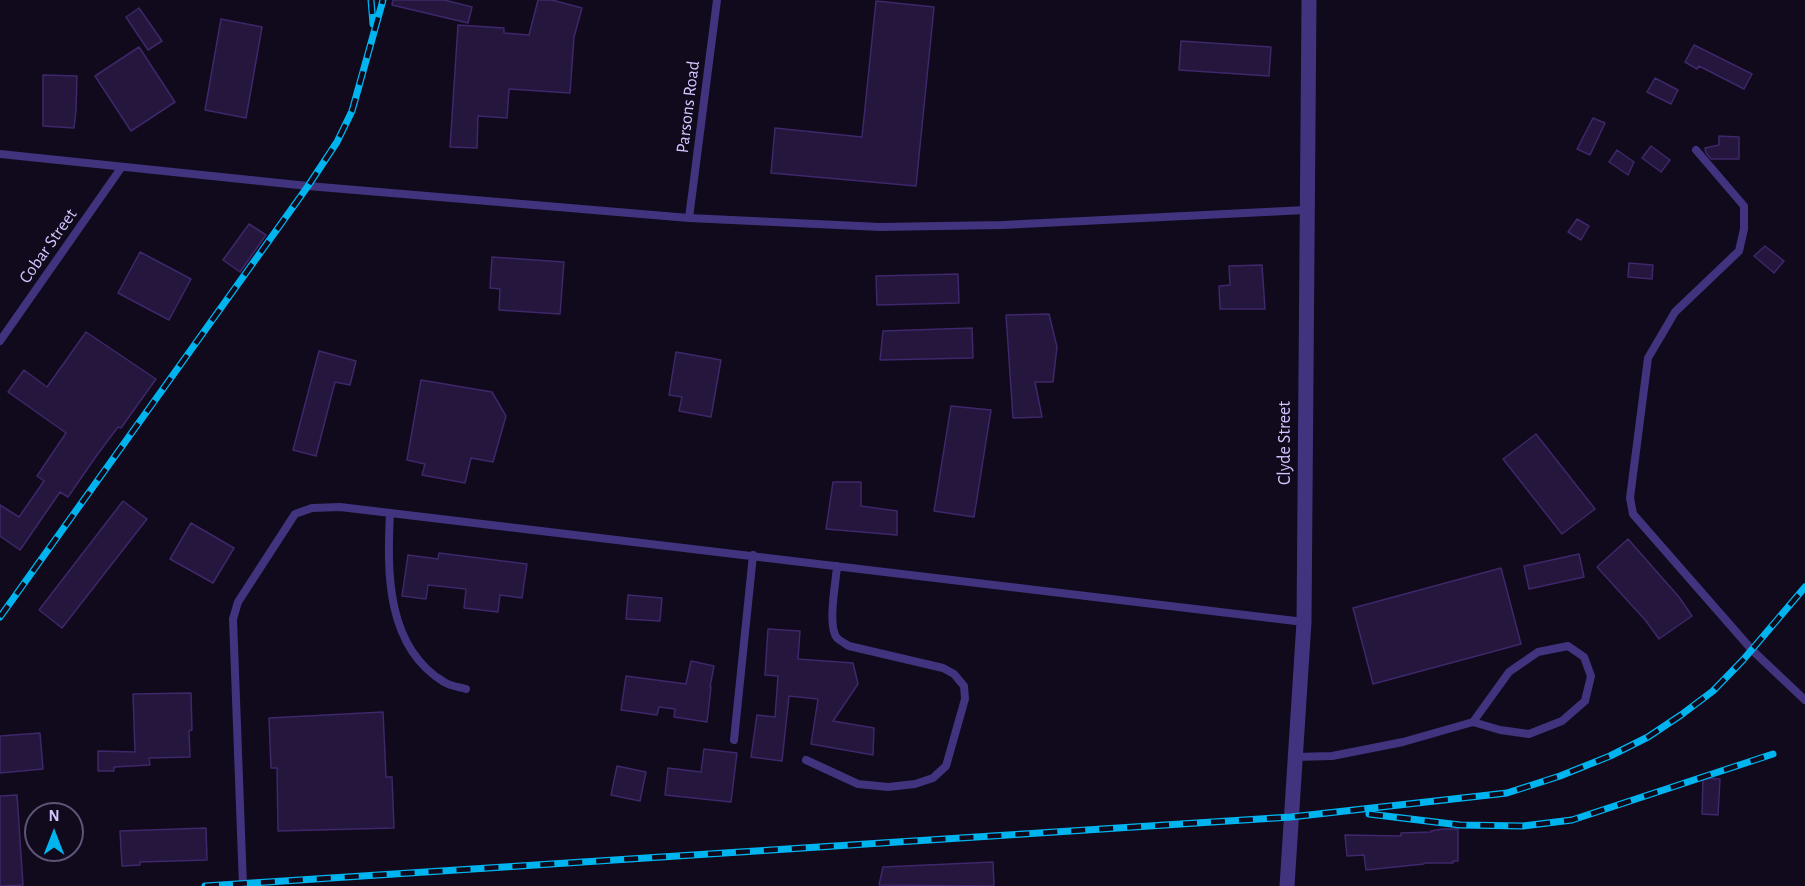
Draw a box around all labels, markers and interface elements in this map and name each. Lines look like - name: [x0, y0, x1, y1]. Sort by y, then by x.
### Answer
- street label: Parsons Road: [672, 60, 704, 154]
- street label: Cobar Street: [14, 204, 82, 288]
- street label: Clyde Street: [1274, 401, 1296, 485]
- north arrow: [24, 802, 84, 862]
- text: N: [48, 808, 60, 824]

